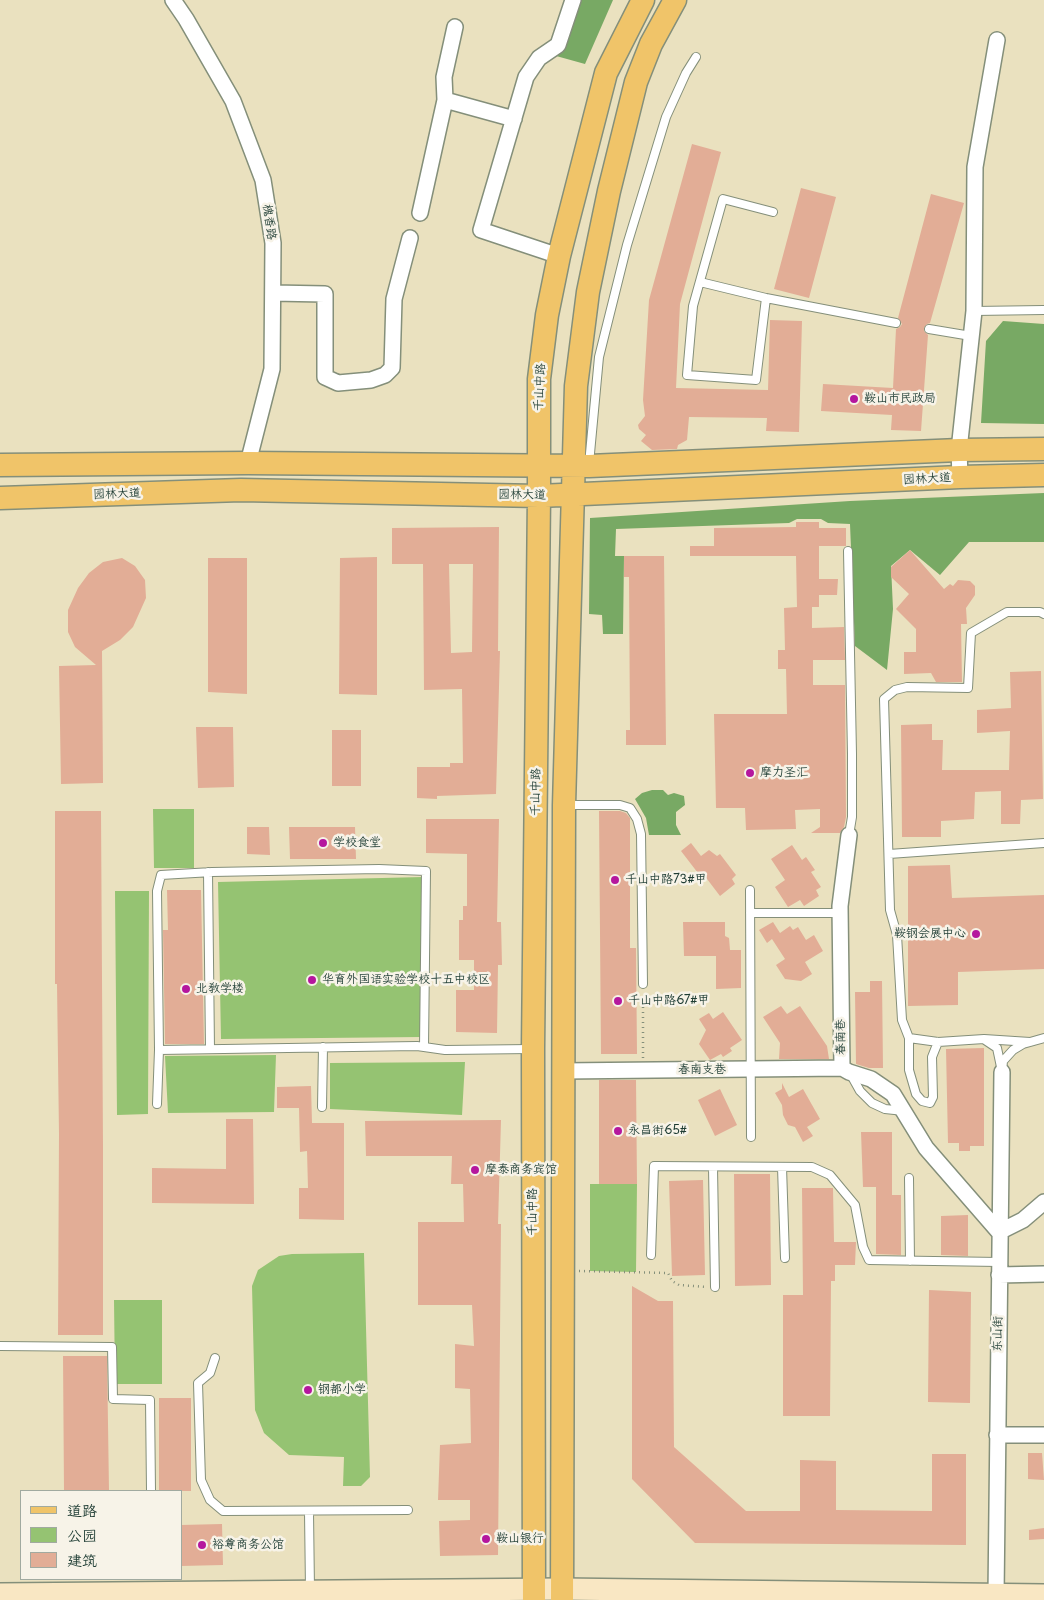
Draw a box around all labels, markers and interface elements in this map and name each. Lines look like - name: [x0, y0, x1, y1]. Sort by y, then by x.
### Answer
- street label: 槐香路: [259, 203, 279, 241]
- street label: 千山中路: [532, 363, 548, 411]
- place label: 鞍山市民政局: [864, 392, 936, 406]
- marker: 鞍山市民政局: [848, 393, 860, 405]
- street label: 园林大道: [903, 471, 951, 487]
- street label: 园林大道: [93, 486, 141, 502]
- street label: 园林大道: [498, 487, 546, 503]
- place label: 摩力圣汇: [760, 766, 808, 780]
- marker: 摩力圣汇: [744, 767, 756, 779]
- street label: 千山中路: [528, 768, 544, 816]
- place label: 学校食堂: [333, 836, 381, 850]
- marker: 学校食堂: [317, 837, 329, 849]
- place label: 千山中路73#甲: [625, 873, 707, 887]
- marker: 千山中路73#甲: [609, 874, 621, 886]
- place label: 鞍钢会展中心: [894, 927, 966, 941]
- marker: 鞍钢会展中心: [970, 928, 982, 940]
- place label: 华育外国语实验学校十五中校区: [322, 973, 490, 987]
- marker: 华育外国语实验学校十五中校区: [306, 974, 318, 986]
- place label: 北教学楼: [196, 982, 244, 996]
- marker: 北教学楼: [180, 983, 192, 995]
- place label: 千山中路67#甲: [628, 994, 710, 1008]
- marker: 千山中路67#甲: [612, 995, 624, 1007]
- street label: 春南巷: [833, 1019, 849, 1055]
- street label: 春南支巷: [678, 1063, 726, 1077]
- place label: 永昌街65#: [628, 1124, 687, 1138]
- marker: 永昌街65#: [612, 1125, 624, 1137]
- place label: 摩泰商务宾馆: [485, 1163, 557, 1177]
- marker: 摩泰商务宾馆: [469, 1164, 481, 1176]
- street label: 千山中路: [526, 1188, 540, 1236]
- street label: 东山街: [990, 1316, 1006, 1352]
- place label: 钢都小学: [318, 1383, 366, 1397]
- marker: 钢都小学: [302, 1384, 314, 1396]
- legend: [20, 1490, 182, 1580]
- text: 道路: [67, 1498, 97, 1521]
- text: 公园: [67, 1523, 97, 1546]
- place label: 鞍山银行: [496, 1532, 544, 1546]
- marker: 鞍山银行: [480, 1533, 492, 1545]
- place label: 裕尊商务公馆: [212, 1538, 284, 1552]
- marker: 裕尊商务公馆: [196, 1539, 208, 1551]
- text: 建筑: [67, 1548, 97, 1571]

